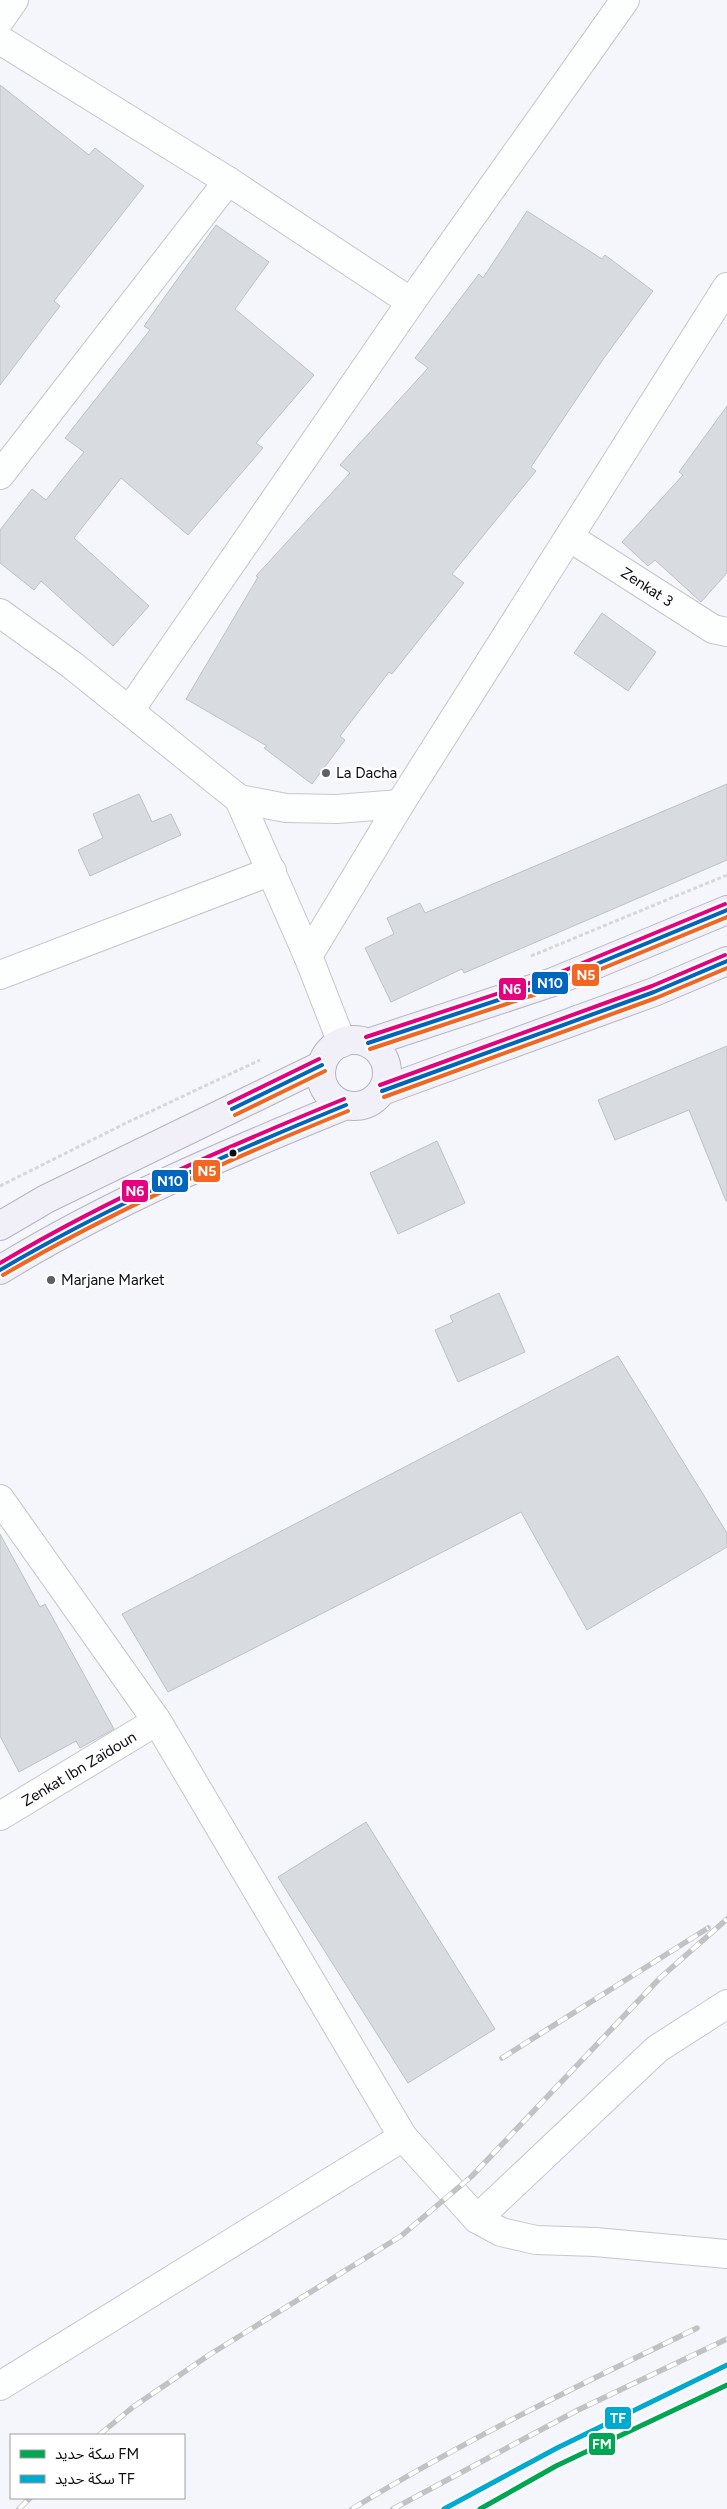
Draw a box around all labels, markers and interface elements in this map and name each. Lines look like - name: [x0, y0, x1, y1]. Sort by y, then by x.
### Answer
- street label: Zenkat 3: [618, 564, 676, 610]
- place label: La Dacha: [336, 764, 397, 782]
- marker: La Dacha: [320, 767, 332, 779]
- line badge: N5: [571, 963, 600, 987]
- text: N5: [577, 967, 595, 984]
- line badge: N10: [531, 971, 569, 995]
- text: N10: [537, 975, 563, 992]
- line badge: N6: [498, 977, 527, 1001]
- text: N6: [503, 981, 521, 998]
- unlabelled marker: [228, 1148, 238, 1158]
- line badge: N5: [192, 1159, 221, 1183]
- text: N5: [198, 1163, 216, 1180]
- line badge: N10: [151, 1169, 189, 1193]
- text: N10: [157, 1173, 183, 1190]
- line badge: N6: [121, 1179, 149, 1203]
- text: N6: [126, 1183, 144, 1200]
- place label: Marjane Market: [61, 1271, 165, 1289]
- marker: Marjane Market: [45, 1274, 57, 1286]
- street label: Zenkat Ibn Zaïdoun: [19, 1728, 139, 1810]
- line badge: TF: [604, 2406, 632, 2430]
- text: TF: [610, 2410, 626, 2427]
- line badge: FM: [588, 2432, 616, 2456]
- legend: [10, 2434, 185, 2499]
- text: FM: [592, 2436, 612, 2453]
- text: سكة حديد FM: [55, 2445, 139, 2463]
- text: سكة حديد TF: [55, 2470, 135, 2488]

